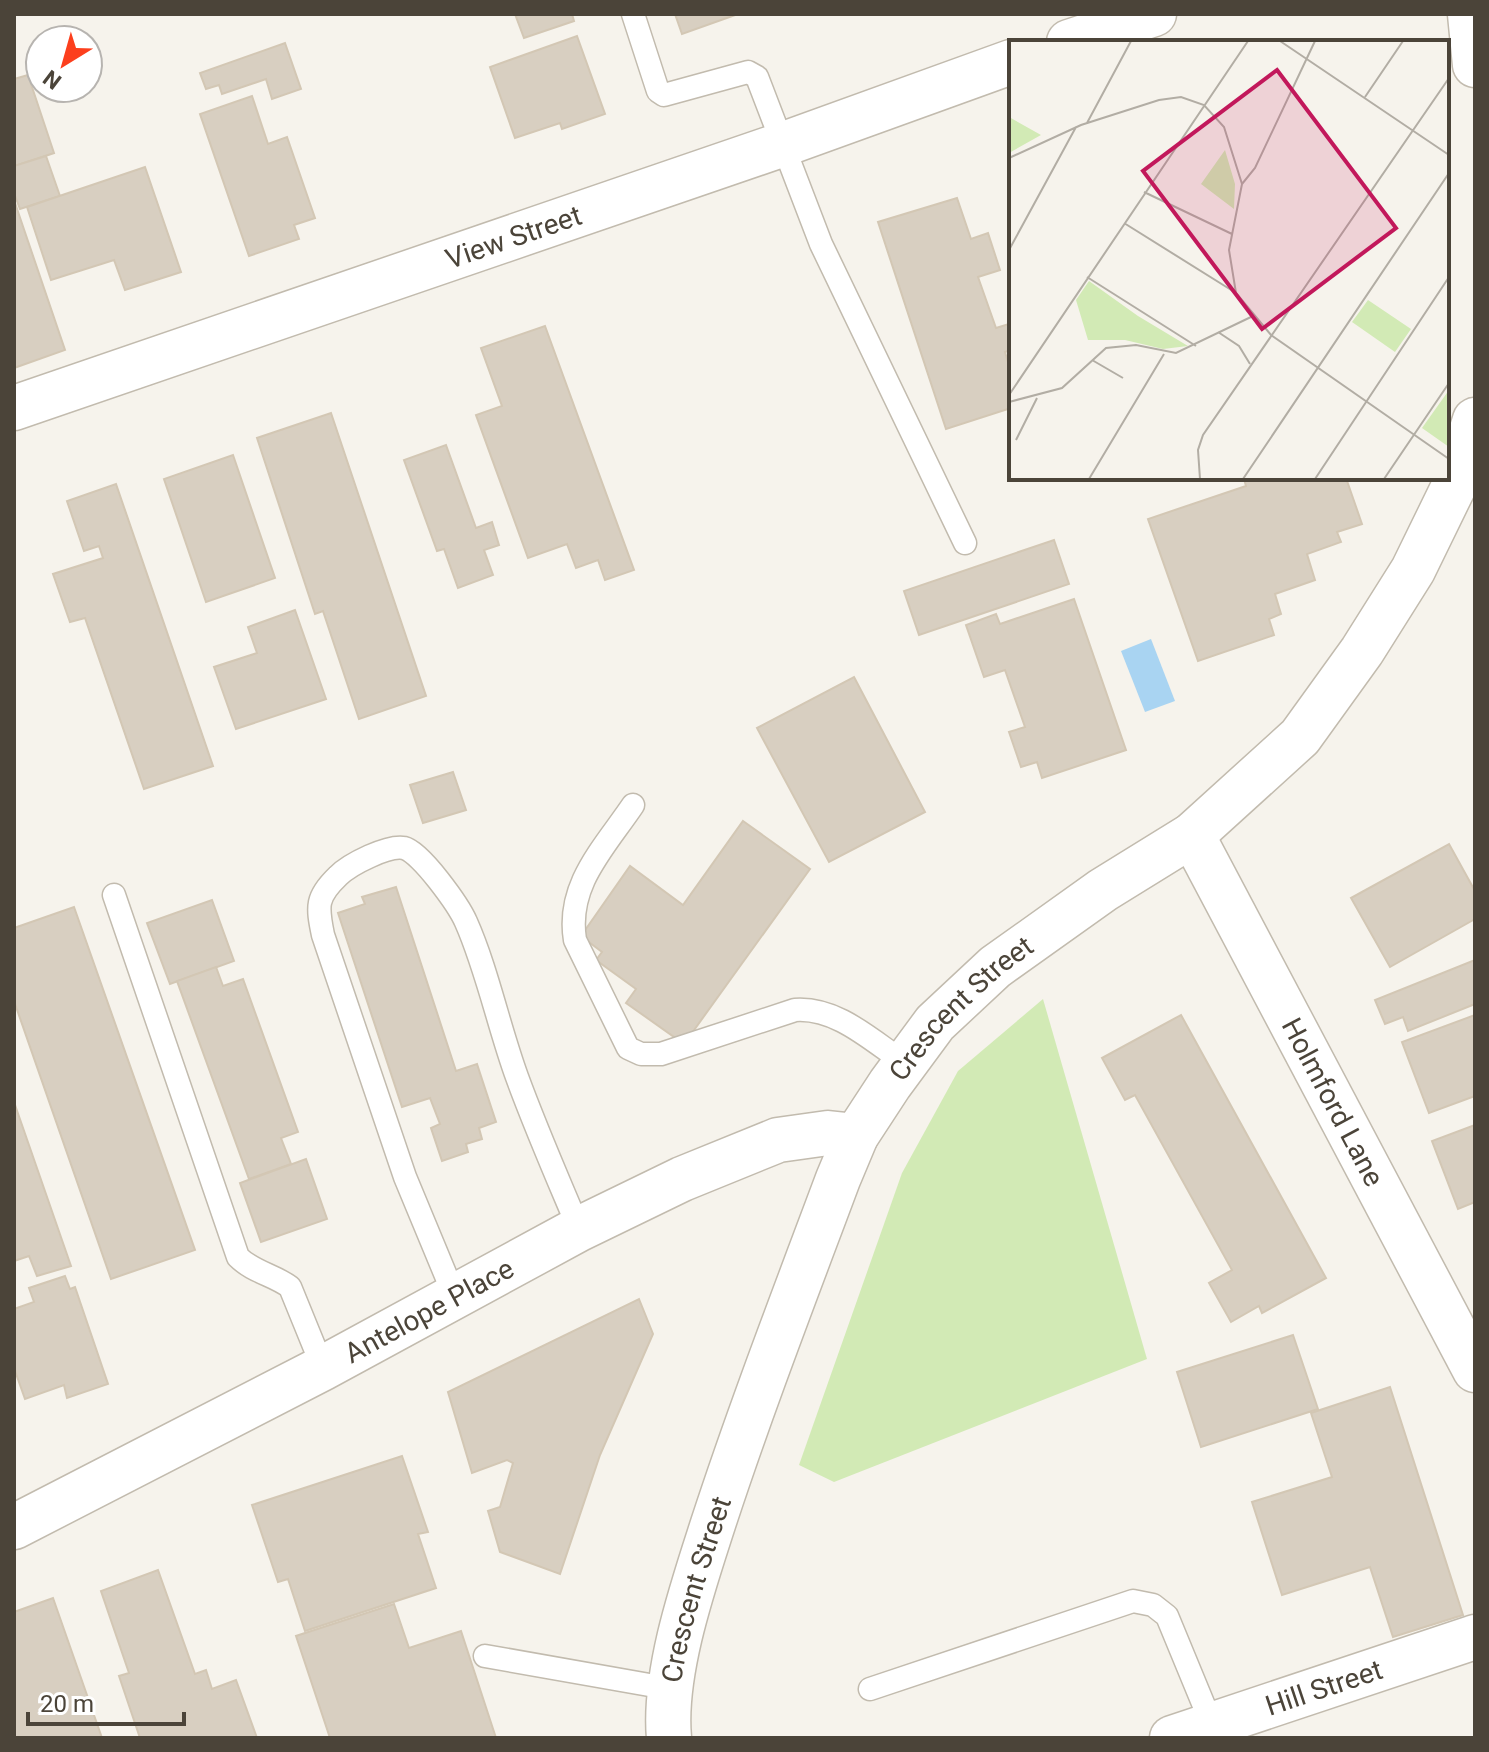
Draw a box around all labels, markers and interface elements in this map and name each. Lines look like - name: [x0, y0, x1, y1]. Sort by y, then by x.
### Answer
- north arrow: [24, 24, 104, 104]
- inset map: [1009, 40, 1449, 480]
- text: N: [39, 65, 66, 94]
- street label: View Street: [441, 199, 586, 276]
- street label: Crescent Street: [882, 929, 1039, 1087]
- street label: Holmford Lane: [1275, 1012, 1391, 1192]
- street label: Antelope Place: [339, 1252, 519, 1370]
- street label: Crescent Street: [655, 1492, 738, 1685]
- street label: Hill Street: [1261, 1653, 1387, 1723]
- scale bar: [28, 1676, 184, 1726]
- text: 20 m: [40, 1690, 94, 1718]

